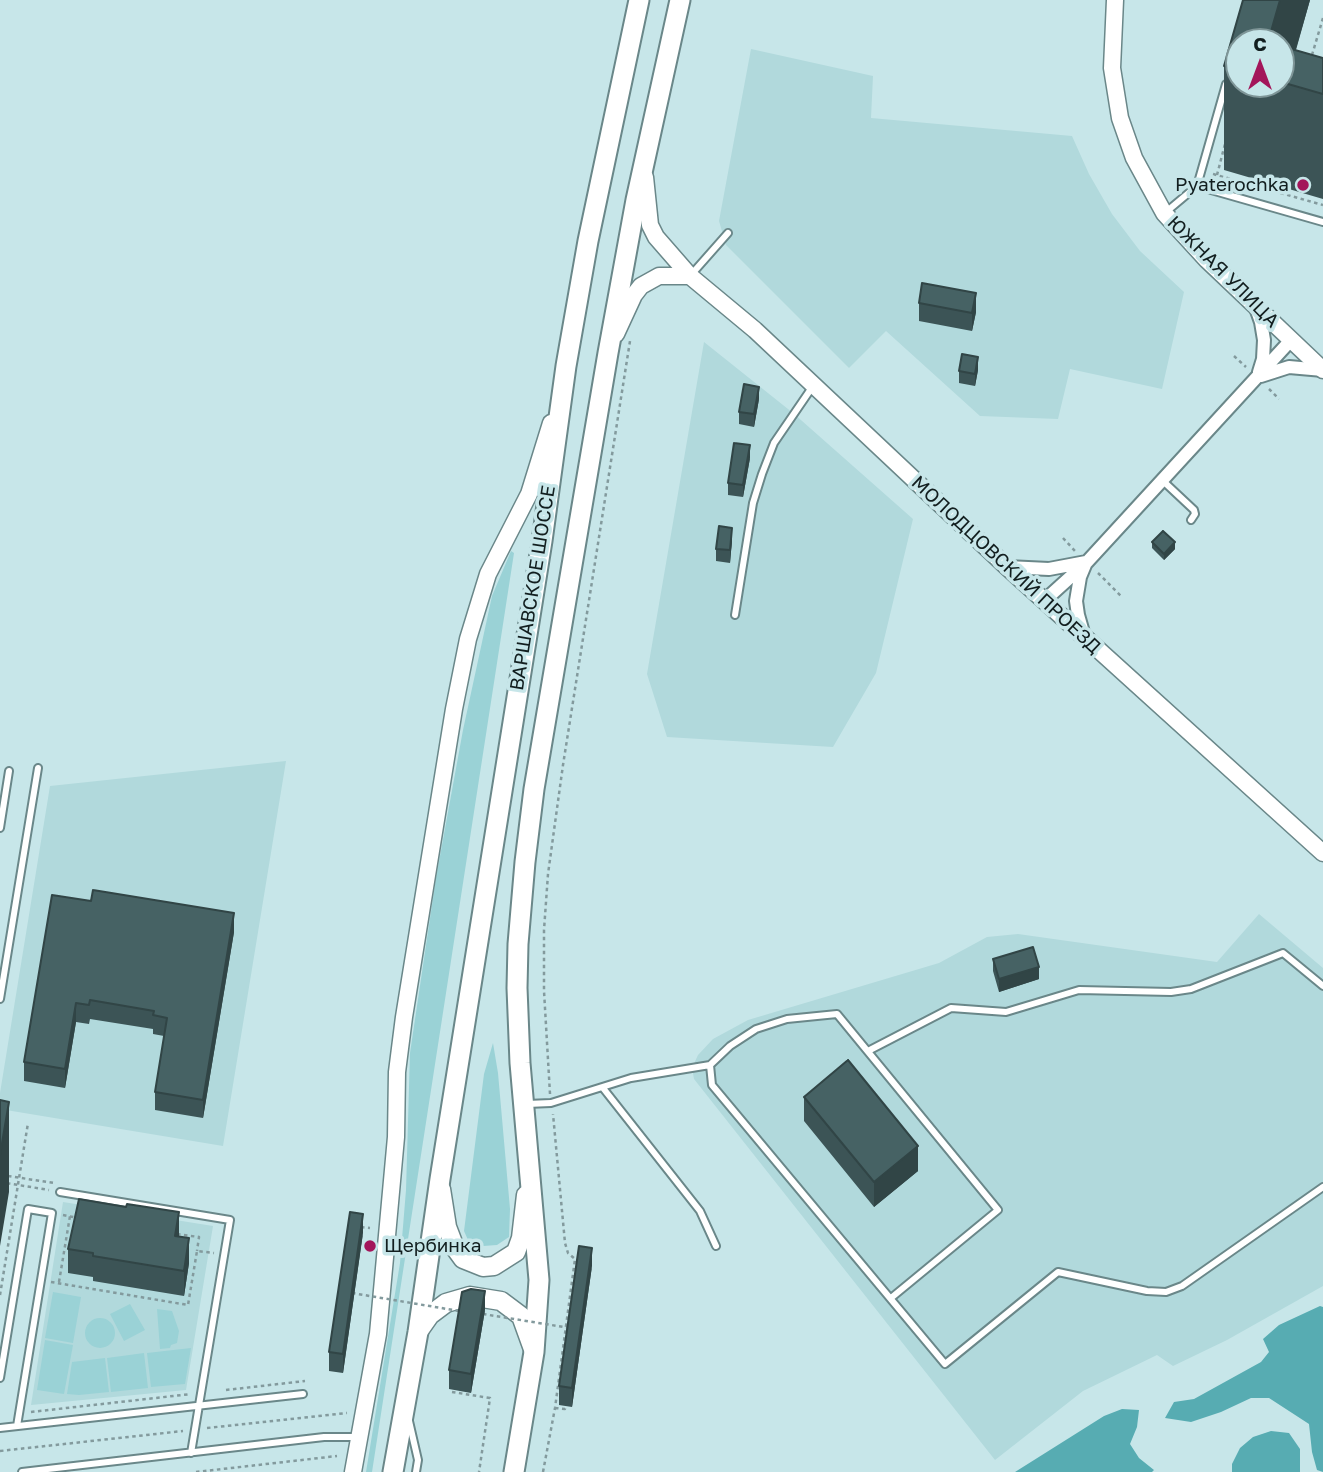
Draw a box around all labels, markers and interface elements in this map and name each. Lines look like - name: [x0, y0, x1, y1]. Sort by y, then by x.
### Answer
- north arrow: [1225, 28, 1295, 98]
- text: С: [1253, 32, 1267, 55]
- place label: Pyaterochka: [1175, 174, 1289, 196]
- marker: Pyaterochka: [1295, 177, 1311, 193]
- street label: ЮЖНАЯ УЛИЦА: [1163, 212, 1283, 332]
- street label: МОЛОДЦОВСКИЙ ПРОЕЗД: [907, 471, 1105, 659]
- street label: ВАРШАВСКОЕ ШОССЕ: [506, 484, 560, 692]
- place label: Щербинка: [384, 1235, 481, 1257]
- marker: Щербинка: [362, 1238, 378, 1254]

